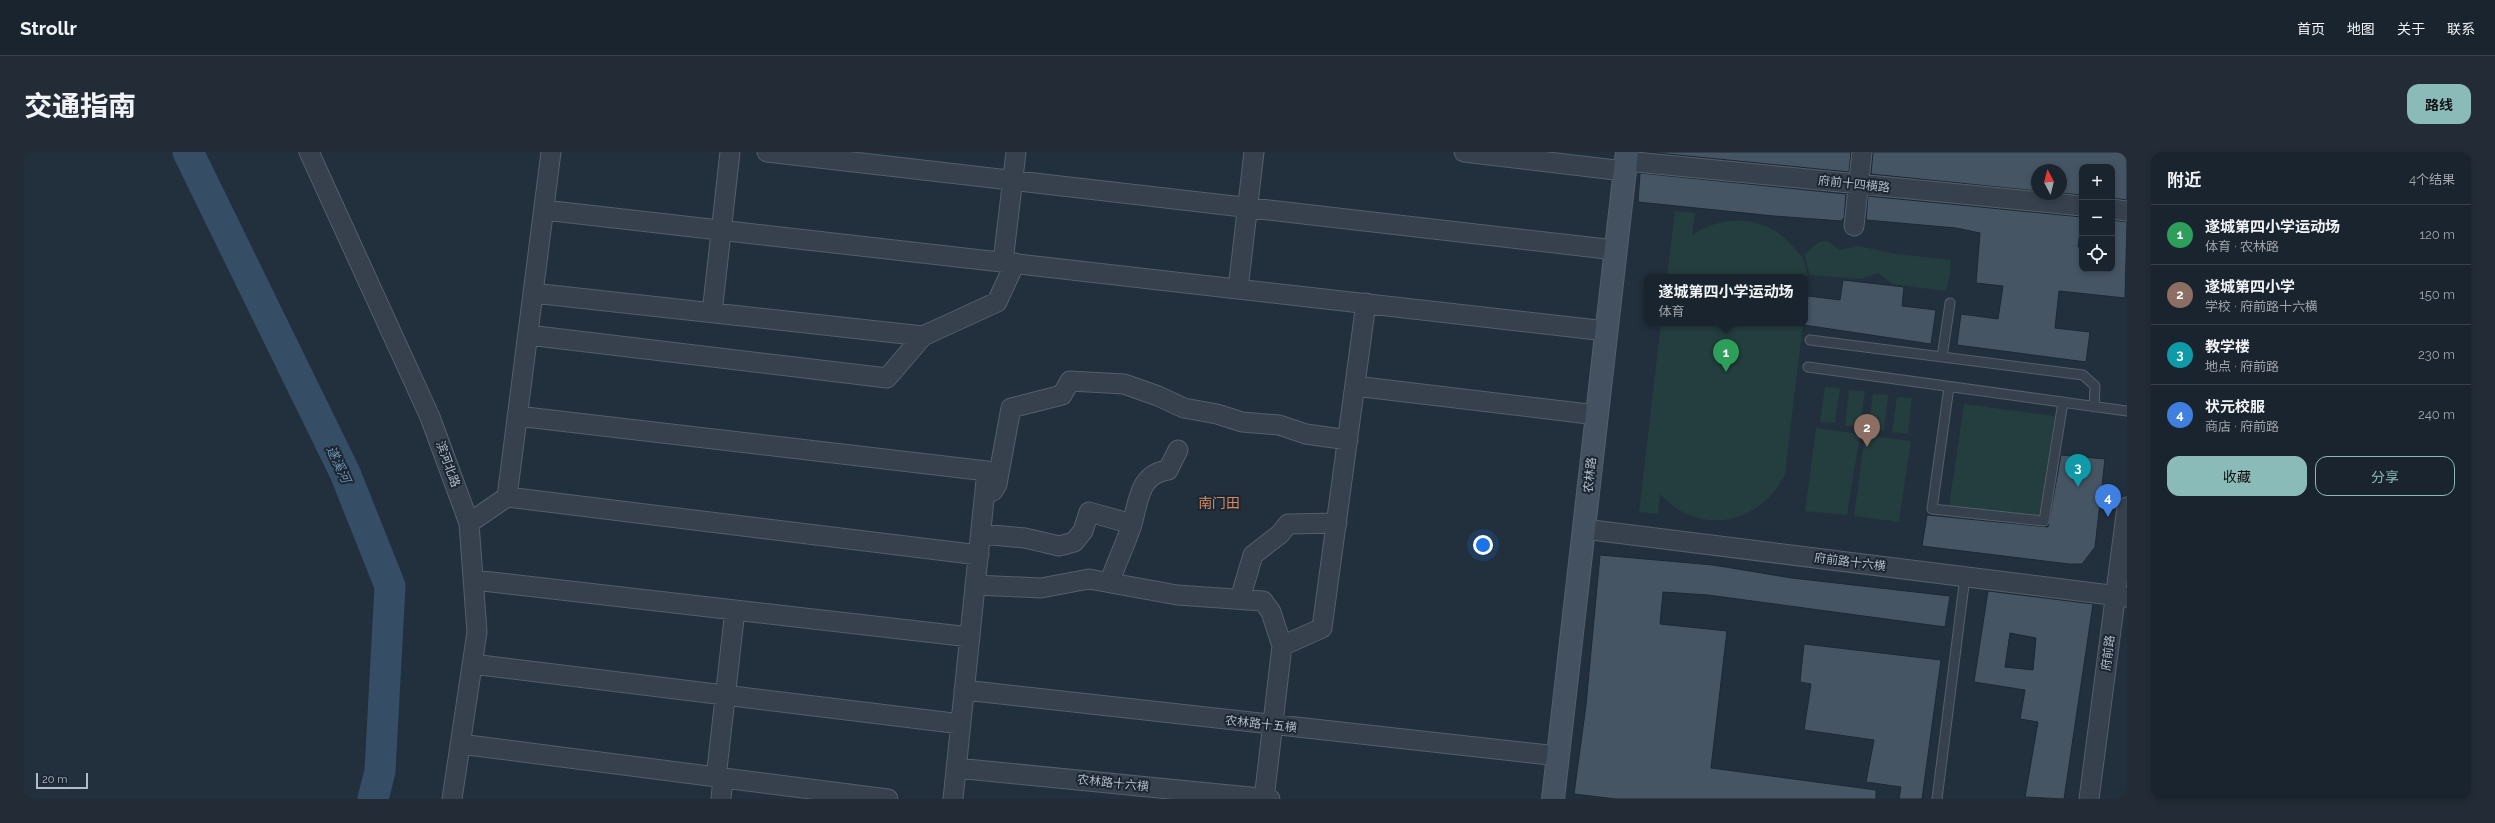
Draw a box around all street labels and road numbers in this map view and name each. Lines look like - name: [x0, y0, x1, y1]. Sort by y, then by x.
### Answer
- street label: 府前十四横路: [1817, 173, 1891, 195]
- street label: 滨河北路: [433, 439, 463, 489]
- street label: 农林路: [1581, 456, 1599, 494]
- street label: 府前路十六横: [1813, 551, 1887, 573]
- street label: 府前路: [2099, 634, 2117, 672]
- street label: 农林路十五横: [1224, 713, 1298, 735]
- street label: 农林路十六横: [1076, 772, 1150, 794]

